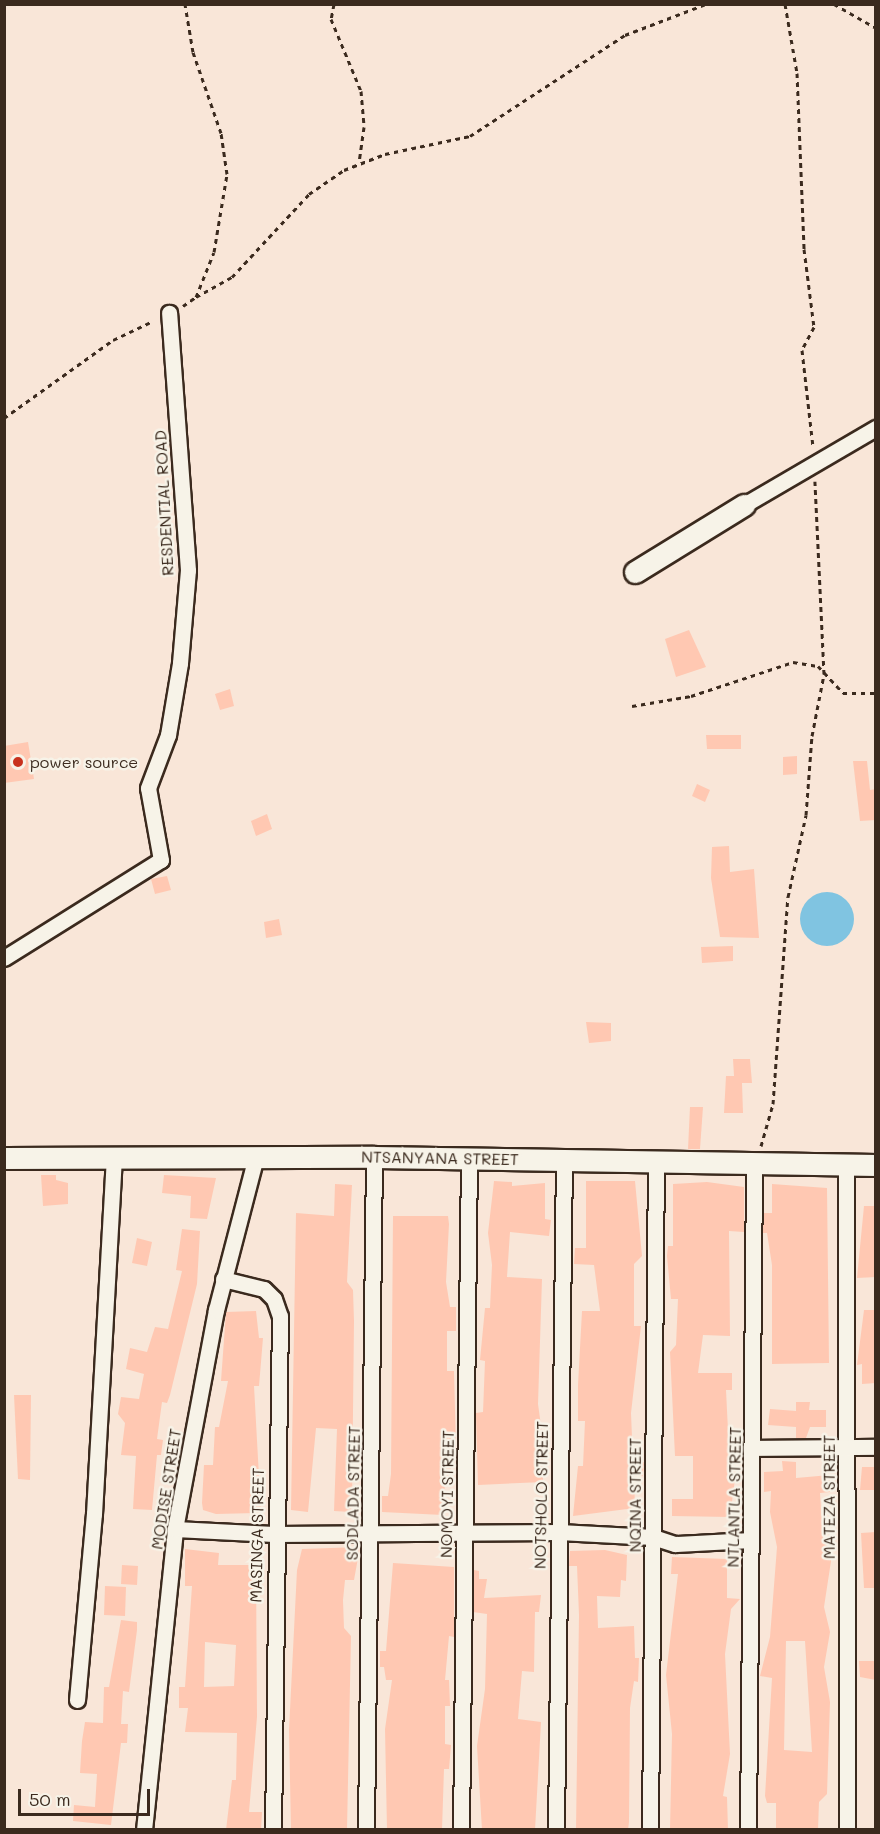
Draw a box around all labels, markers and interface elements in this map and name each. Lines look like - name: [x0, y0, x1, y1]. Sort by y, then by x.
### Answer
- street label: RESDENTIAL ROAD: [151, 430, 177, 576]
- place label: power source: [30, 752, 138, 772]
- marker: power source: [11, 755, 25, 769]
- street label: NTSANYANA STREET: [361, 1147, 519, 1169]
- street label: NOTSHOLO STREET: [530, 1421, 552, 1569]
- street label: SODLADA STREET: [342, 1425, 364, 1561]
- street label: NTLANTLA STREET: [723, 1426, 745, 1568]
- street label: MODISE STREET: [147, 1427, 185, 1551]
- street label: NOMOYI STREET: [436, 1430, 458, 1558]
- street label: MATEZA STREET: [819, 1435, 839, 1559]
- street label: NQINA STREET: [625, 1438, 645, 1552]
- street label: MASINGA STREET: [246, 1467, 268, 1603]
- scale bar: [21, 1777, 153, 1815]
- text: 50 m: [29, 1787, 71, 1811]

